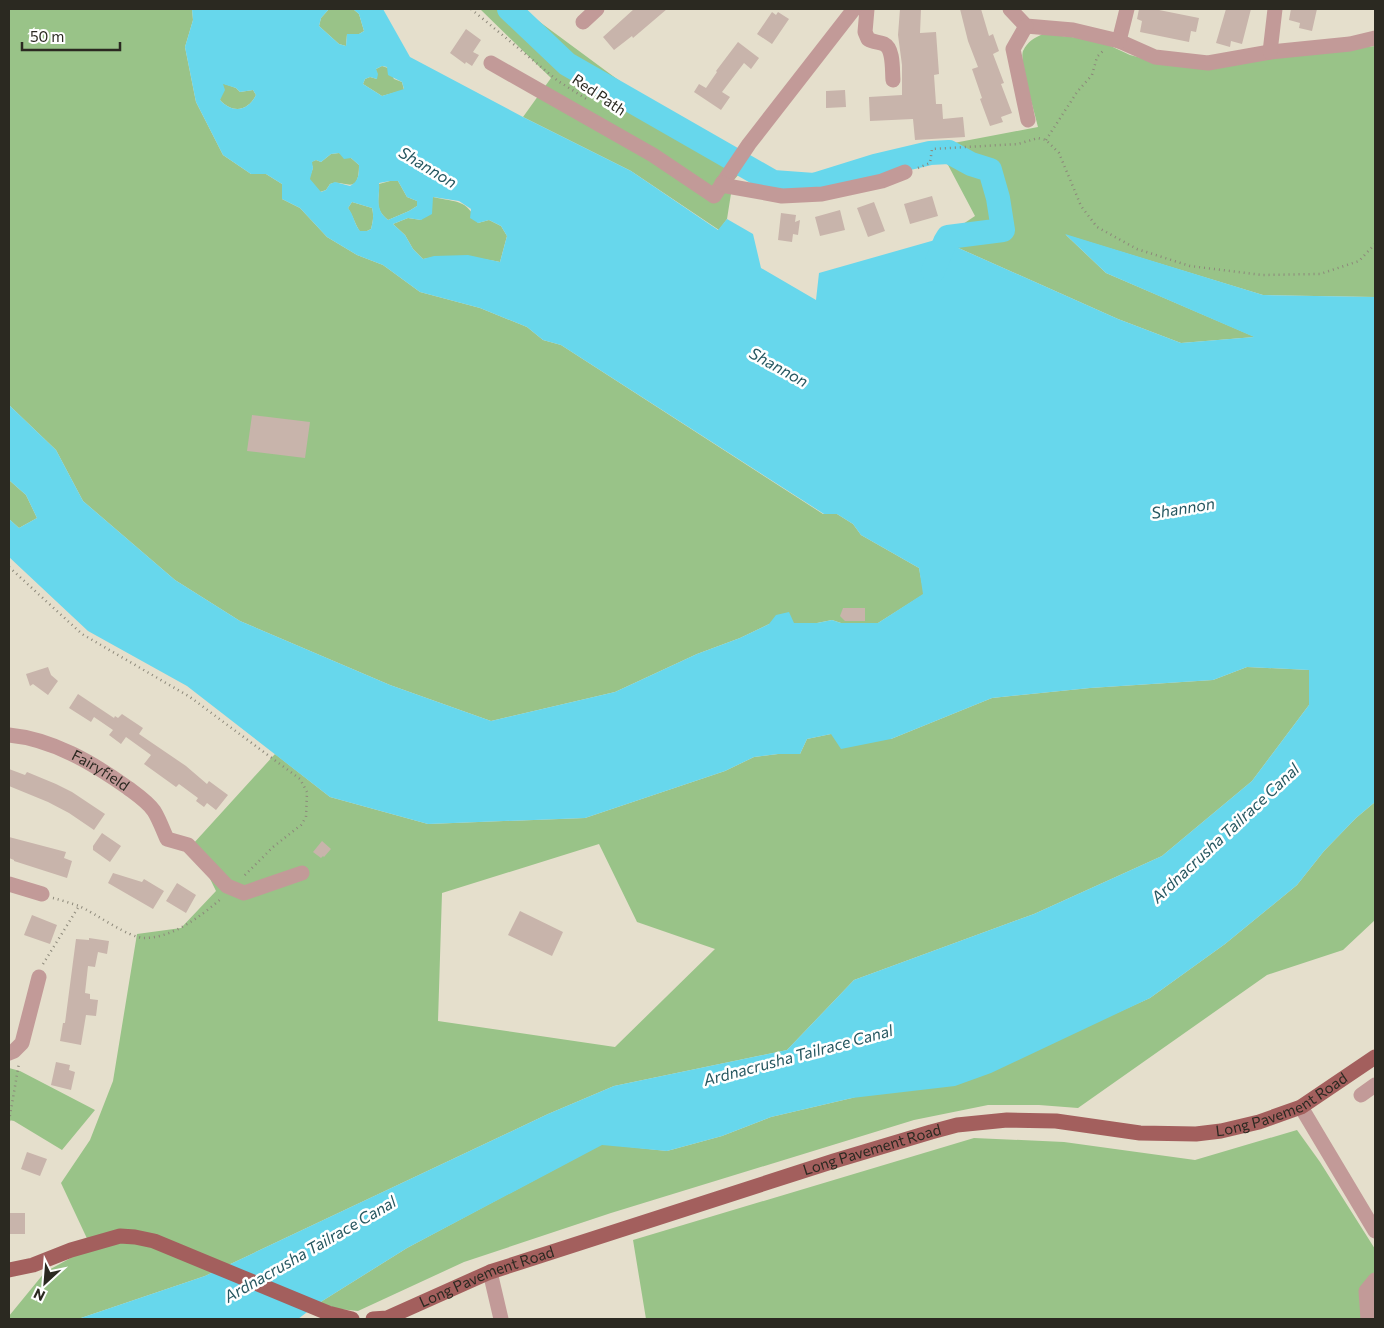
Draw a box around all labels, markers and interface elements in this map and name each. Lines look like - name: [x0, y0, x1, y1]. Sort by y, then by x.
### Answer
- scale bar: [22, 20, 120, 52]
- text: 50 m: [30, 27, 64, 45]
- street label: Red Path: [569, 70, 630, 119]
- water label: Shannon: [396, 142, 461, 191]
- water label: Shannon: [747, 343, 812, 390]
- water label: Shannon: [1150, 493, 1216, 522]
- street label: Fairyfield: [69, 745, 133, 794]
- water label: Ardnacrusha Tailrace Canal: [1146, 758, 1303, 907]
- water label: Ardnacrusha Tailrace Canal: [700, 1020, 896, 1089]
- street label: Long Pavement Road: [1214, 1068, 1350, 1140]
- street label: Long Pavement Road: [800, 1120, 943, 1178]
- water label: Ardnacrusha Tailrace Canal: [220, 1191, 400, 1306]
- street label: Long Pavement Road: [416, 1242, 556, 1311]
- north arrow: [20, 1258, 70, 1308]
- text: N: [31, 1285, 48, 1305]

